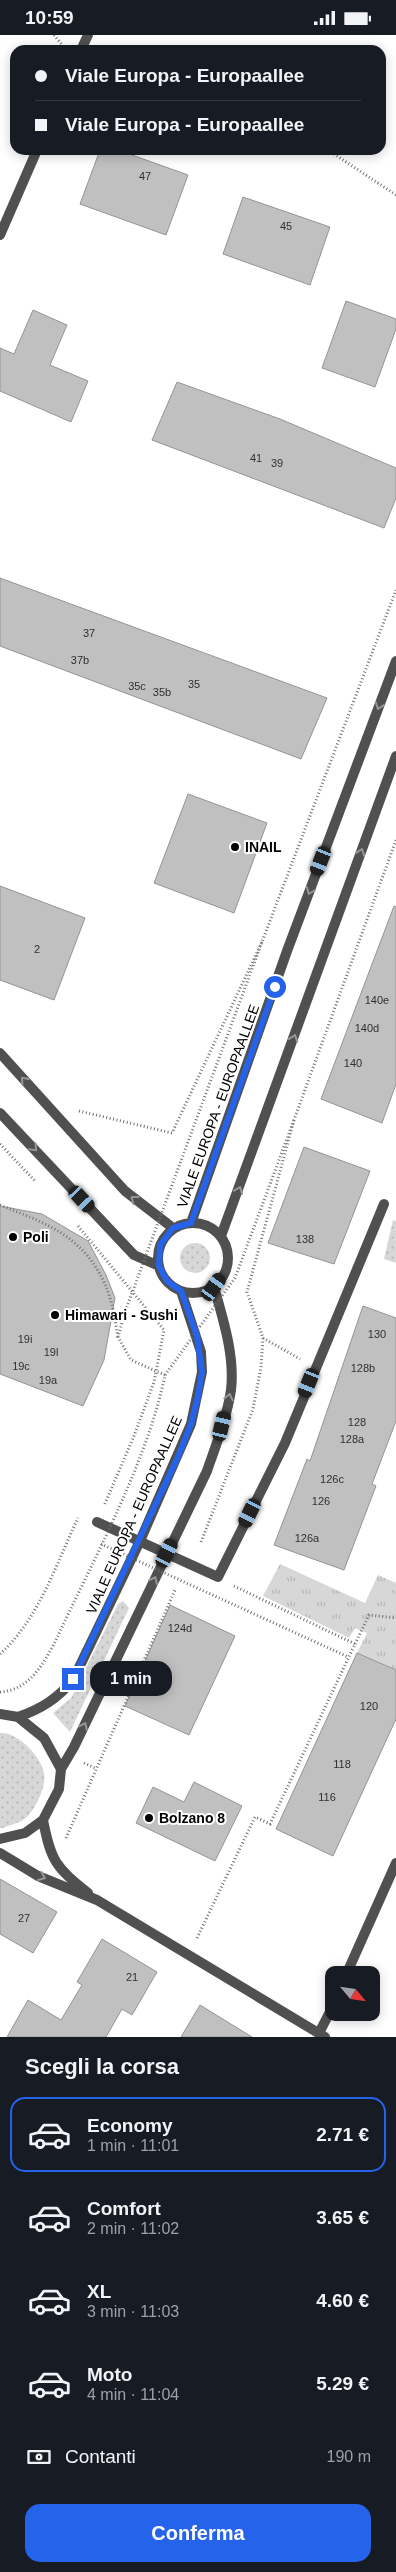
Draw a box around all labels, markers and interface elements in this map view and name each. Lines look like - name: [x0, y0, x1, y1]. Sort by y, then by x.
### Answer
- text: 10:59: [25, 7, 74, 28]
- text: Viale Europa - Europaallee: [65, 65, 304, 86]
- text: Viale Europa - Europaallee: [65, 114, 304, 135]
- house number: 47: [139, 170, 151, 182]
- house number: 45: [280, 220, 292, 232]
- house number: 41: [250, 452, 262, 464]
- house number: 39: [271, 457, 283, 469]
- house number: 37: [83, 627, 95, 639]
- house number: 37b: [71, 654, 89, 666]
- house number: 35: [188, 678, 200, 690]
- house number: 35c: [128, 680, 146, 692]
- house number: 35b: [153, 686, 171, 698]
- one-way arrow: [375, 702, 385, 710]
- place label: INAIL: [245, 839, 282, 855]
- marker: INAIL: [229, 841, 241, 853]
- car: [308, 844, 333, 878]
- one-way arrow: [355, 848, 365, 856]
- one-way arrow: [306, 886, 316, 895]
- house number: 2: [34, 943, 40, 955]
- route start: [264, 976, 286, 998]
- house number: 140e: [365, 994, 389, 1006]
- street label: VIALE EUROPA - EUROPAALLEE: [174, 1002, 262, 1210]
- house number: 140d: [355, 1022, 379, 1034]
- one-way arrow: [288, 1034, 298, 1042]
- house number: 140: [344, 1057, 362, 1069]
- one-way arrow: [21, 1076, 30, 1085]
- one-way arrow: [28, 1142, 37, 1151]
- car: [66, 1183, 97, 1215]
- one-way arrow: [232, 1186, 243, 1195]
- one-way arrow: [130, 1196, 140, 1205]
- place label: Poli: [23, 1229, 49, 1245]
- marker: Poli: [7, 1231, 19, 1243]
- house number: 138: [296, 1233, 314, 1245]
- car: [199, 1270, 228, 1304]
- place label: Himawari - Sushi: [65, 1307, 178, 1323]
- marker: Himawari - Sushi: [49, 1309, 61, 1321]
- house number: 130: [368, 1328, 386, 1340]
- house number: 19i: [18, 1333, 32, 1345]
- house number: 19l: [44, 1346, 58, 1358]
- house number: 19c: [12, 1360, 30, 1372]
- house number: 128b: [351, 1362, 375, 1374]
- car: [296, 1366, 321, 1400]
- house number: 19a: [39, 1374, 58, 1386]
- one-way arrow: [223, 1393, 234, 1402]
- car: [211, 1410, 232, 1442]
- street label: VIALE EUROPA - EUROPAALLEE: [83, 1414, 185, 1616]
- house number: 128: [348, 1416, 366, 1428]
- house number: 128a: [340, 1433, 365, 1445]
- house number: 126c: [320, 1473, 344, 1485]
- house number: 126: [312, 1495, 330, 1507]
- car: [236, 1496, 263, 1530]
- house number: 126a: [295, 1532, 320, 1544]
- car: [153, 1536, 180, 1570]
- one-way arrow: [148, 1576, 158, 1585]
- house number: 124d: [168, 1622, 192, 1634]
- callout: 1 min: [90, 1661, 173, 1697]
- route end: [62, 1668, 84, 1690]
- text: 1 min: [110, 1670, 152, 1687]
- house number: 120: [360, 1700, 378, 1712]
- one-way arrow: [78, 1722, 89, 1731]
- house number: 118: [333, 1758, 351, 1770]
- house number: 116: [318, 1791, 336, 1803]
- place label: Bolzano 8: [159, 1810, 225, 1826]
- marker: Bolzano 8: [143, 1812, 155, 1824]
- one-way arrow: [37, 1871, 46, 1882]
- house number: 27: [18, 1912, 30, 1924]
- north arrow: [325, 1966, 380, 2021]
- map controls: [325, 1966, 380, 2021]
- house number: 21: [126, 1971, 138, 1983]
- text: Scegli la corsa: [25, 2054, 179, 2079]
- icon: car: [27, 2112, 72, 2157]
- text: Economy: [87, 2115, 173, 2136]
- text: 2.71 €: [316, 2124, 369, 2145]
- text: 1 min · 11:01: [87, 2137, 179, 2154]
- icon: car: [27, 2195, 72, 2240]
- text: Comfort: [87, 2198, 161, 2219]
- text: 3.65 €: [316, 2207, 369, 2228]
- text: 2 min · 11:02: [87, 2220, 179, 2237]
- icon: car: [27, 2278, 72, 2323]
- text: XL: [87, 2281, 111, 2302]
- text: 4.60 €: [316, 2290, 369, 2311]
- text: 3 min · 11:03: [87, 2303, 179, 2320]
- icon: car: [27, 2361, 72, 2406]
- text: Moto: [87, 2364, 132, 2385]
- text: 5.29 €: [316, 2373, 369, 2394]
- text: 4 min · 11:04: [87, 2386, 179, 2403]
- icon: cash: [25, 2443, 53, 2471]
- text: Contanti: [65, 2446, 136, 2467]
- text: 190 m: [327, 2448, 371, 2465]
- button: Conferma: [25, 2504, 371, 2562]

